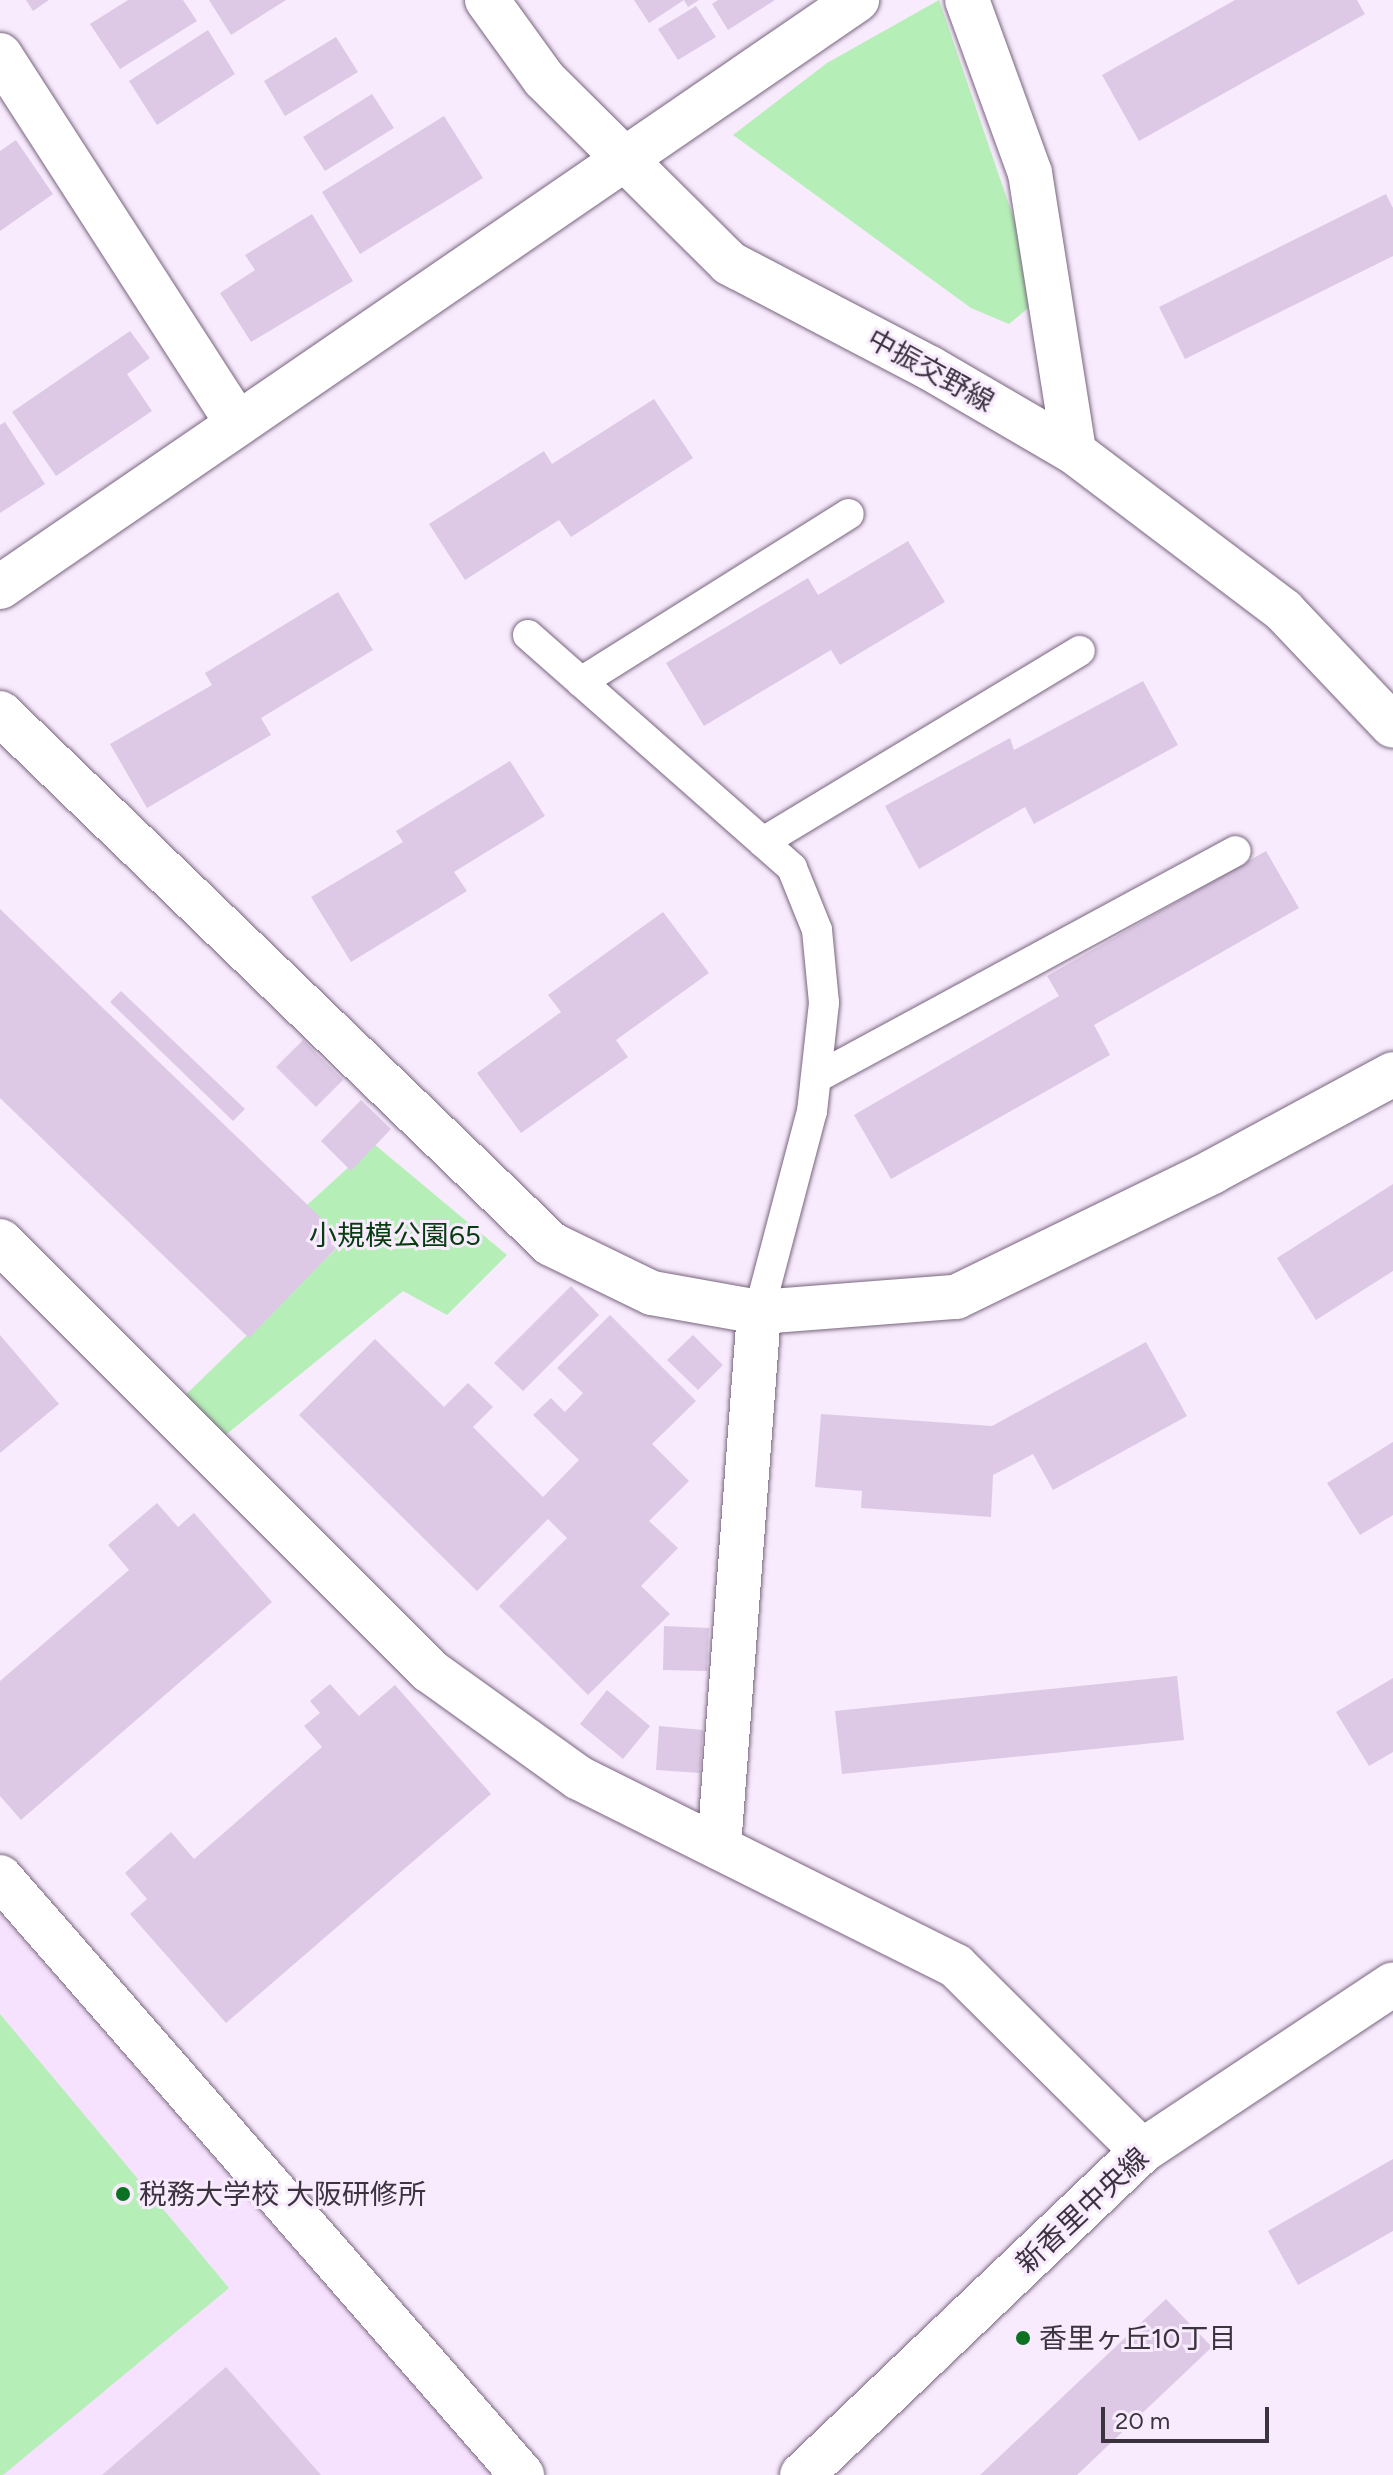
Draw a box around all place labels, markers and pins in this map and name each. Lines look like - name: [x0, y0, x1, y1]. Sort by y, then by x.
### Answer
- place label: 税務大学校 大阪研修所: [139, 2177, 426, 2211]
- marker: 税務大学校 大阪研修所: [114, 2185, 132, 2203]
- place label: 香里ヶ丘10丁目: [1039, 2321, 1237, 2355]
- marker: 香里ヶ丘10丁目: [1014, 2329, 1032, 2347]

